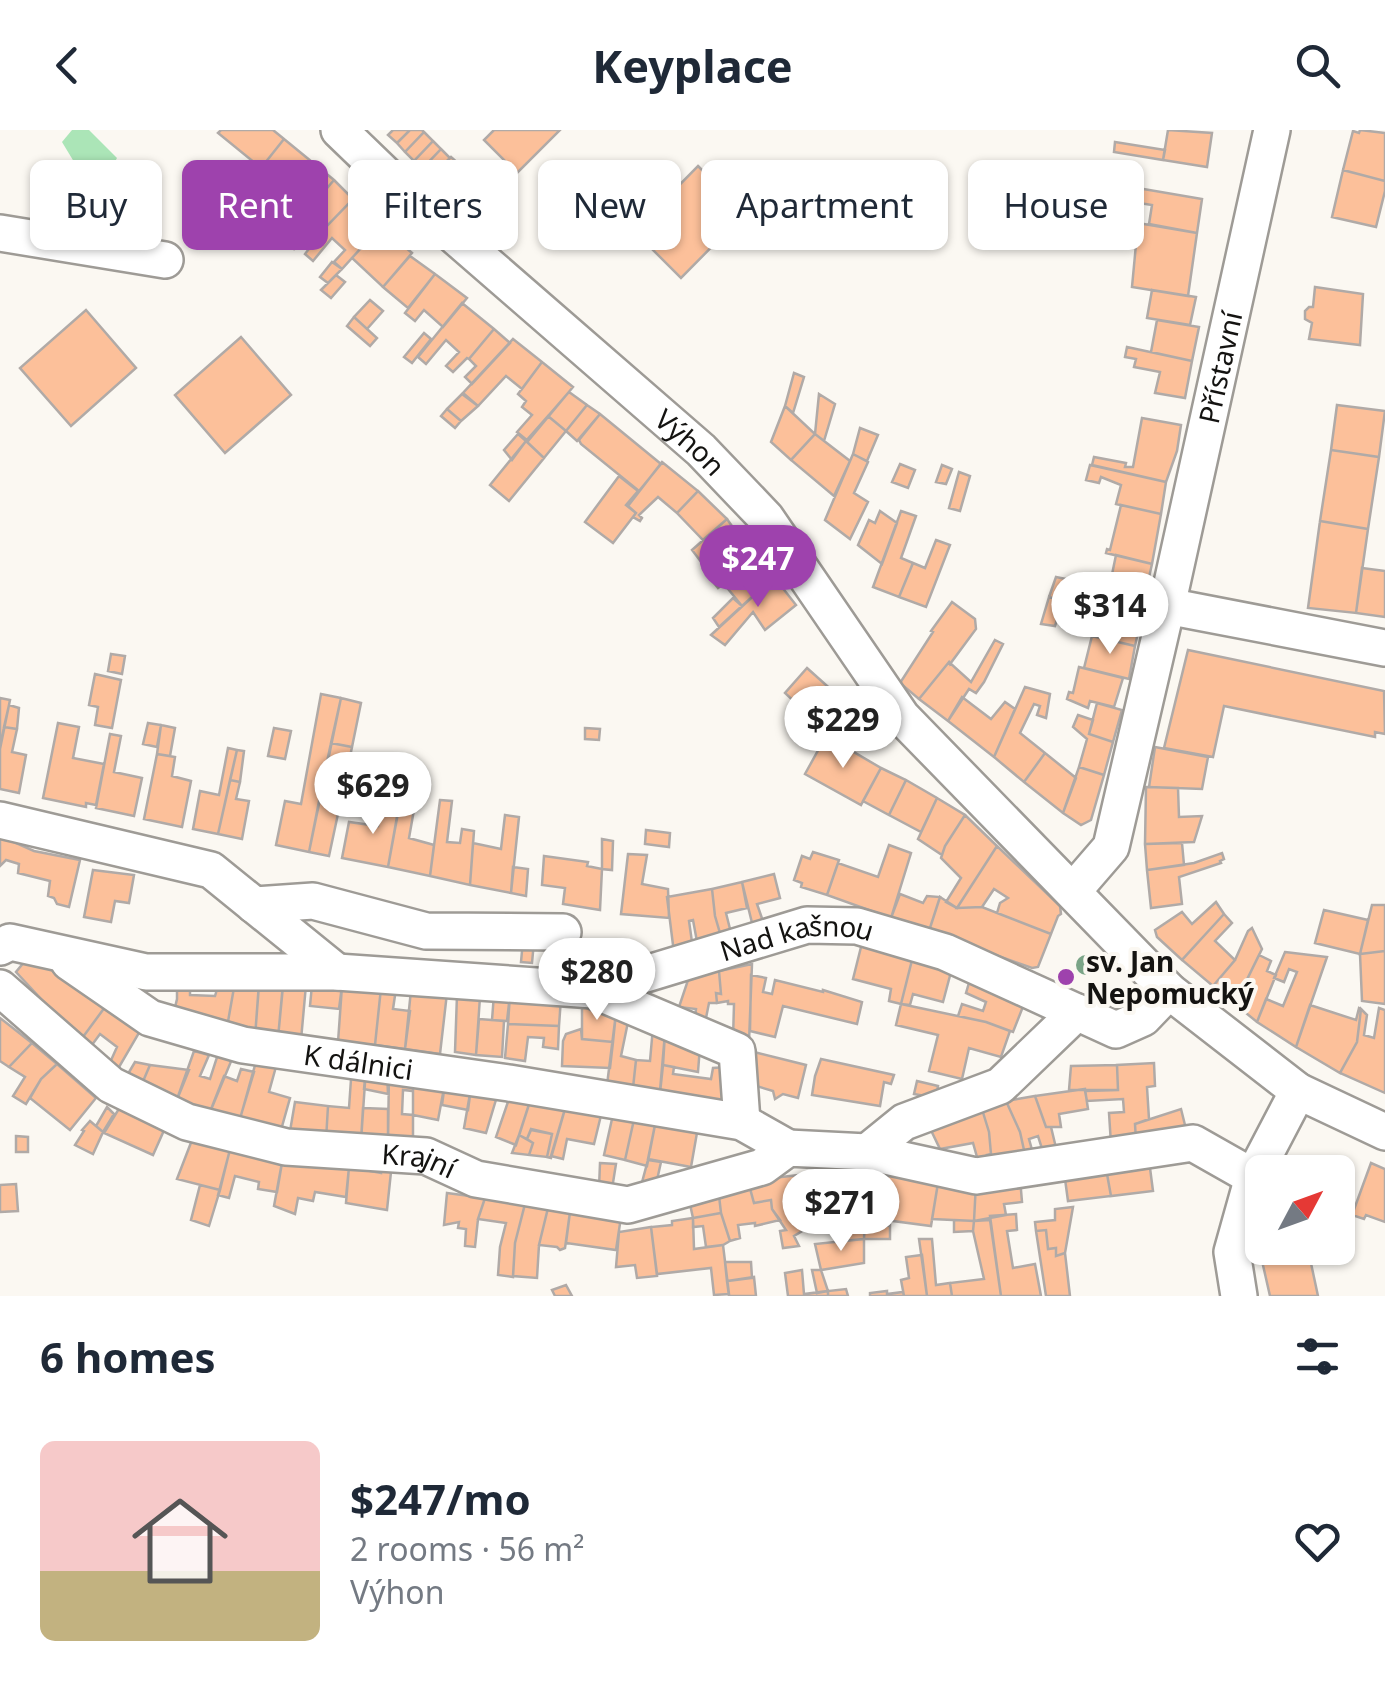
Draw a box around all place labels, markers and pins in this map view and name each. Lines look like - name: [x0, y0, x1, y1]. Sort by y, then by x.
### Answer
- pin: $247: [699, 525, 817, 610]
- pin: $314: [1051, 572, 1169, 657]
- pin: $229: [784, 686, 902, 771]
- pin: $629: [314, 752, 432, 837]
- pin: $280: [538, 938, 656, 1023]
- place label: sv. Jan Nepomucký: [1086, 942, 1254, 1012]
- marker: sv. Jan Nepomucký: [1055, 966, 1077, 988]
- pin: $271: [782, 1169, 900, 1254]

